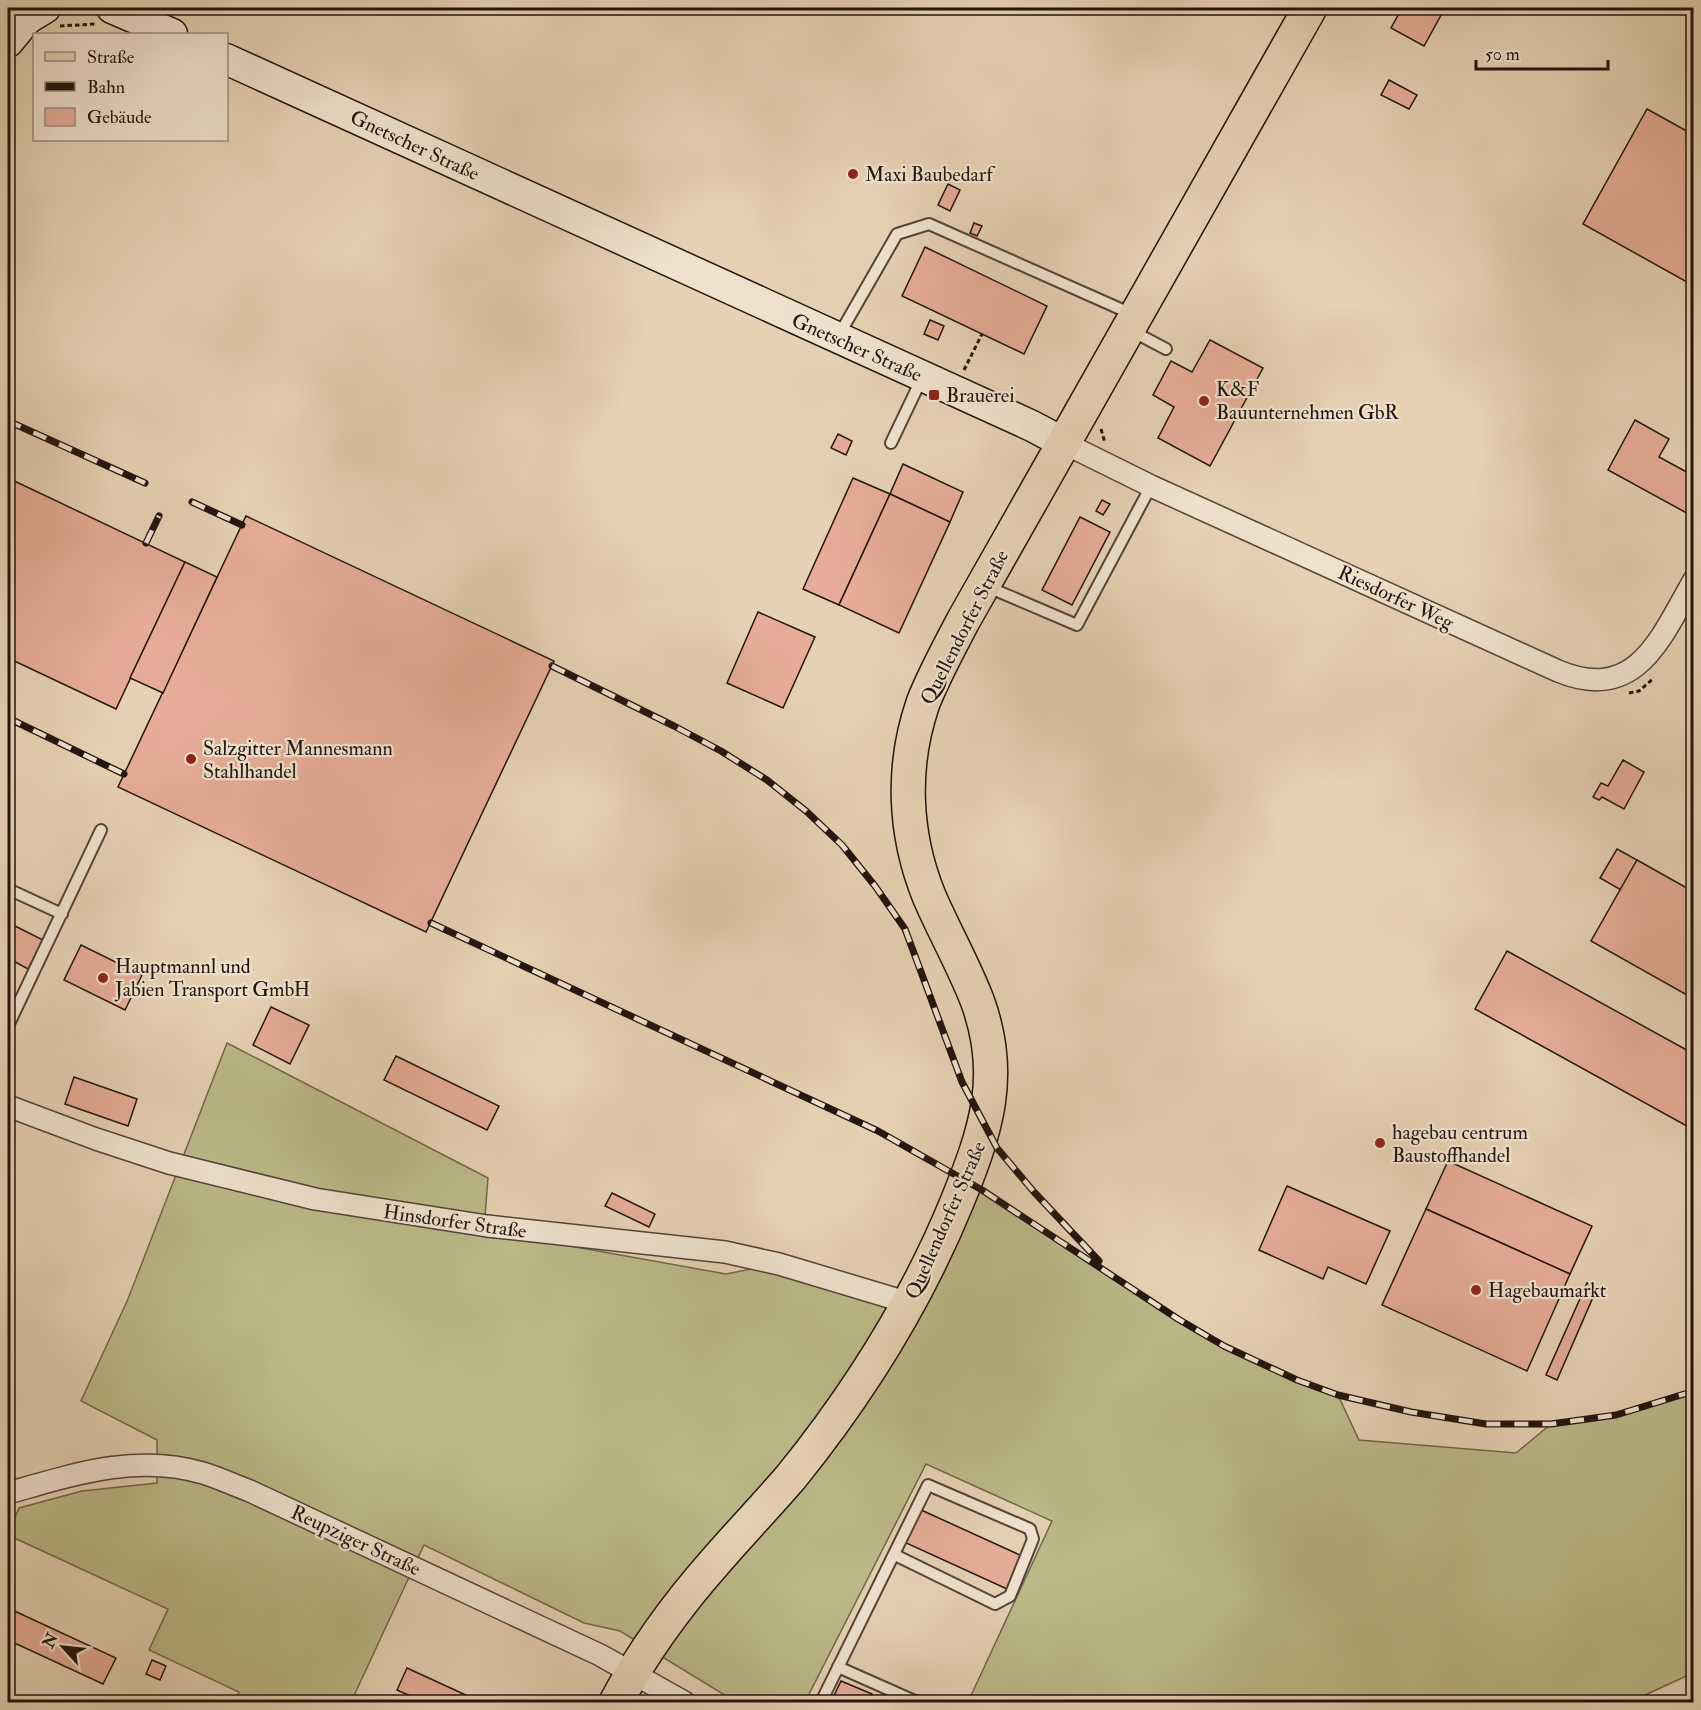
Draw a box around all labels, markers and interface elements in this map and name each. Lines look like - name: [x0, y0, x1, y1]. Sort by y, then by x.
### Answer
- legend: [33, 33, 228, 141]
- scale bar: [1476, 33, 1608, 71]
- text: 50 m: [1485, 43, 1520, 66]
- text: Straße: [87, 46, 135, 69]
- text: Bahn: [87, 76, 125, 99]
- street label: Gnetscher Straße: [346, 105, 483, 186]
- text: Gebäude: [87, 106, 152, 129]
- place label: Maxi Baubedarf: [865, 162, 996, 187]
- marker: Maxi Baubedarf: [846, 167, 860, 181]
- street label: Gnetscher Straße: [788, 308, 926, 387]
- place label: K&F Bauunternehmen GbR: [1216, 377, 1399, 425]
- place label: Brauerei: [946, 383, 1014, 408]
- marker: Brauerei: [927, 388, 941, 402]
- marker: K&F Bauunternehmen GbR: [1197, 394, 1211, 408]
- street label: Quellendorfer Straße: [915, 546, 1014, 709]
- street label: Riesdorfer Weg: [1334, 560, 1459, 636]
- place label: Salzgitter Mannesmann Stahlhandel: [203, 736, 393, 784]
- marker: Salzgitter Mannesmann Stahlhandel: [184, 752, 198, 766]
- place label: Hauptmannl und Jabien Transport GmbH: [114, 954, 310, 1003]
- marker: Hauptmannl und Jabien Transport GmbH: [96, 971, 110, 985]
- place label: hagebau centrum Baustoffhandel: [1392, 1120, 1528, 1168]
- marker: hagebau centrum Baustoffhandel: [1373, 1136, 1387, 1150]
- street label: Quellendorfer Straße: [899, 1137, 991, 1303]
- street label: Hinsdorfer Straße: [382, 1199, 528, 1244]
- place label: Hagebaumarkt: [1488, 1278, 1607, 1303]
- marker: Hagebaumarkt: [1469, 1283, 1483, 1297]
- street label: Reupziger Straße: [287, 1499, 425, 1582]
- north arrow: [33, 1617, 93, 1677]
- text: N: [38, 1629, 63, 1652]

